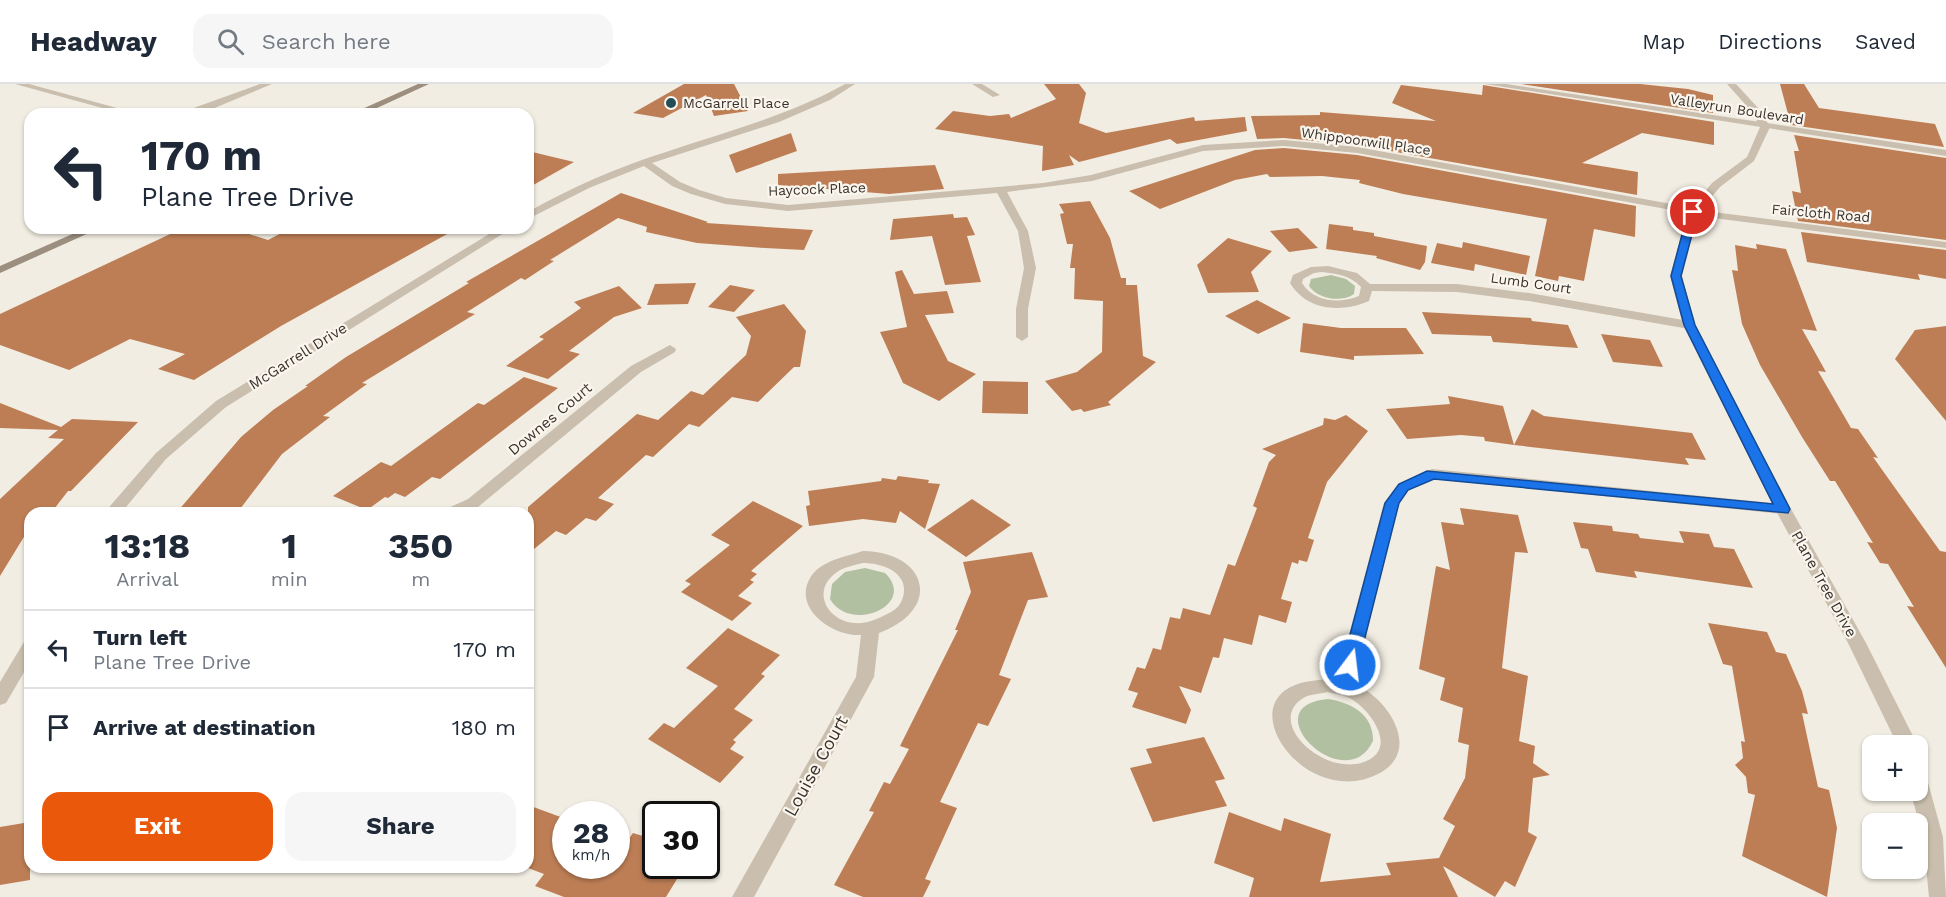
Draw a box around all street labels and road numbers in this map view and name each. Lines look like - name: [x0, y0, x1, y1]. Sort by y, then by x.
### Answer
- street label: Valleyrun Boulevard: [1669, 91, 1805, 127]
- street label: Whippoorwill Place: [1300, 124, 1432, 158]
- street label: Haycock Place: [768, 179, 866, 199]
- street label: Faircloth Road: [1771, 201, 1871, 225]
- street label: Lumb Court: [1490, 269, 1573, 297]
- street label: McGarrell Drive: [246, 319, 350, 393]
- street label: Downes Court: [505, 378, 596, 459]
- street label: Plane Tree Drive: [1787, 528, 1861, 640]
- street label: Louise Court: [779, 711, 852, 820]

